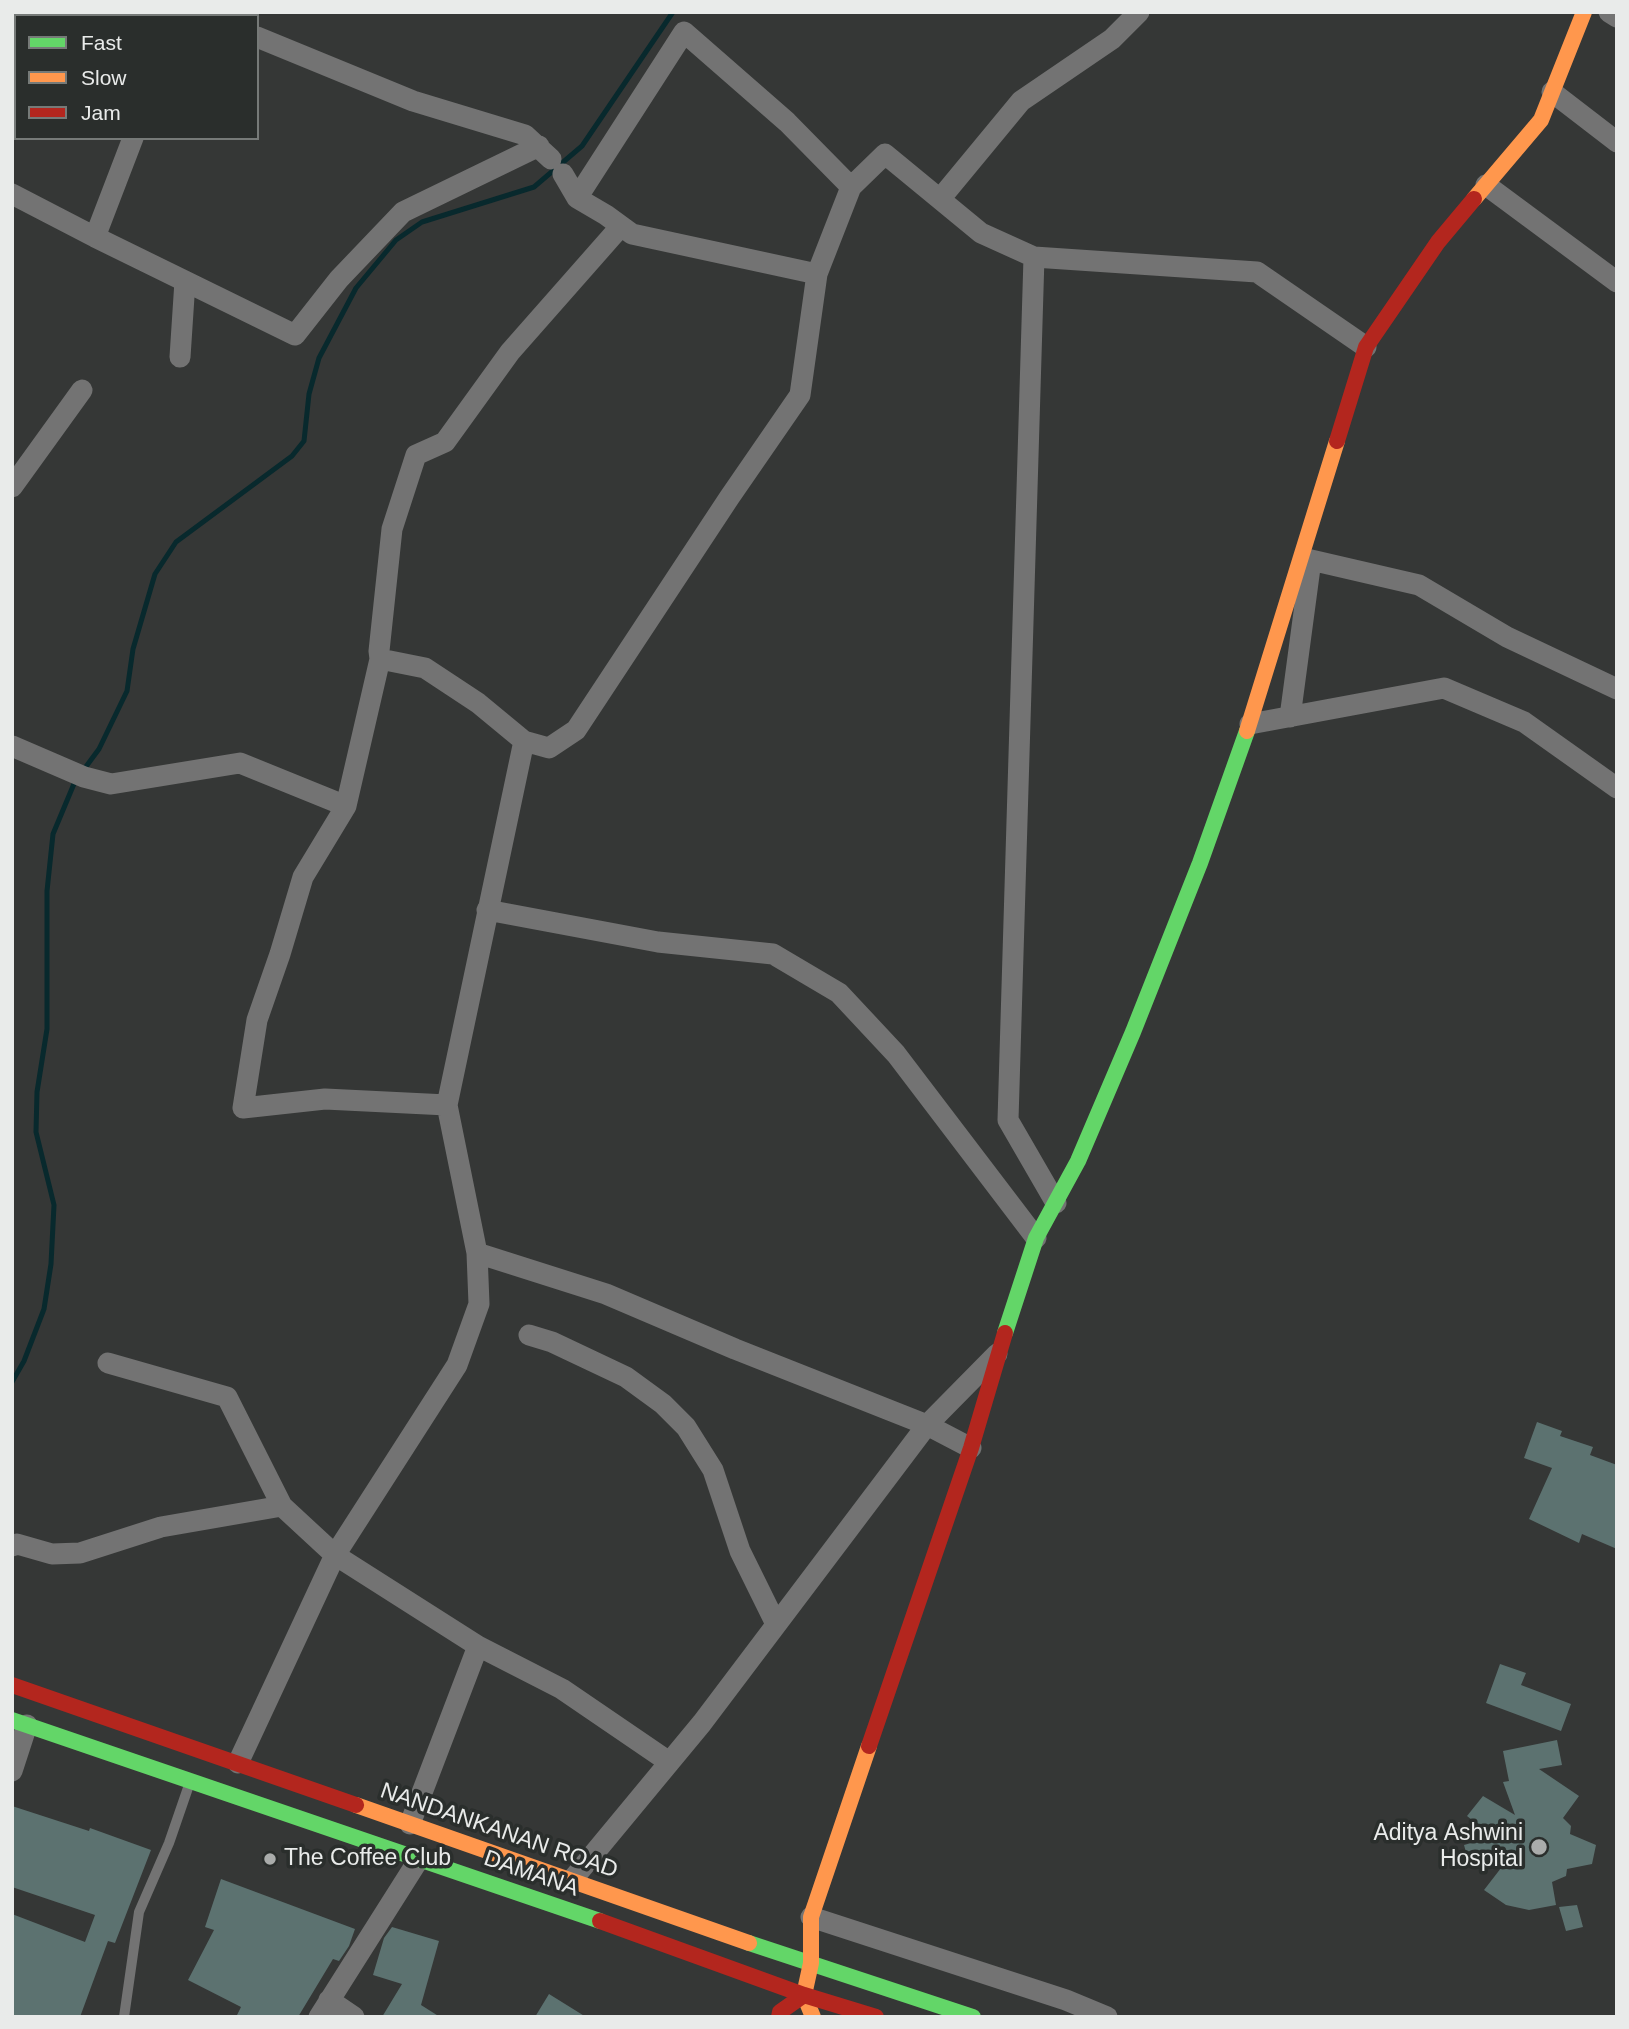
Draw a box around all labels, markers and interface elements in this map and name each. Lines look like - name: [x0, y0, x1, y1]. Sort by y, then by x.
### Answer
- legend: [14, 14, 259, 140]
- text: Fast: [81, 31, 122, 54]
- text: Slow: [81, 66, 127, 89]
- text: Jam: [81, 101, 121, 124]
- street label: NANDANKANAN ROAD: [377, 1777, 621, 1885]
- place label: Aditya Ashwini Hospital: [1373, 1820, 1523, 1874]
- marker: Aditya Ashwini Hospital: [1529, 1837, 1549, 1857]
- place label: The Coffee Club: [284, 1845, 451, 1873]
- street label: DAMANA: [480, 1845, 582, 1903]
- marker: The Coffee Club: [262, 1851, 278, 1867]

